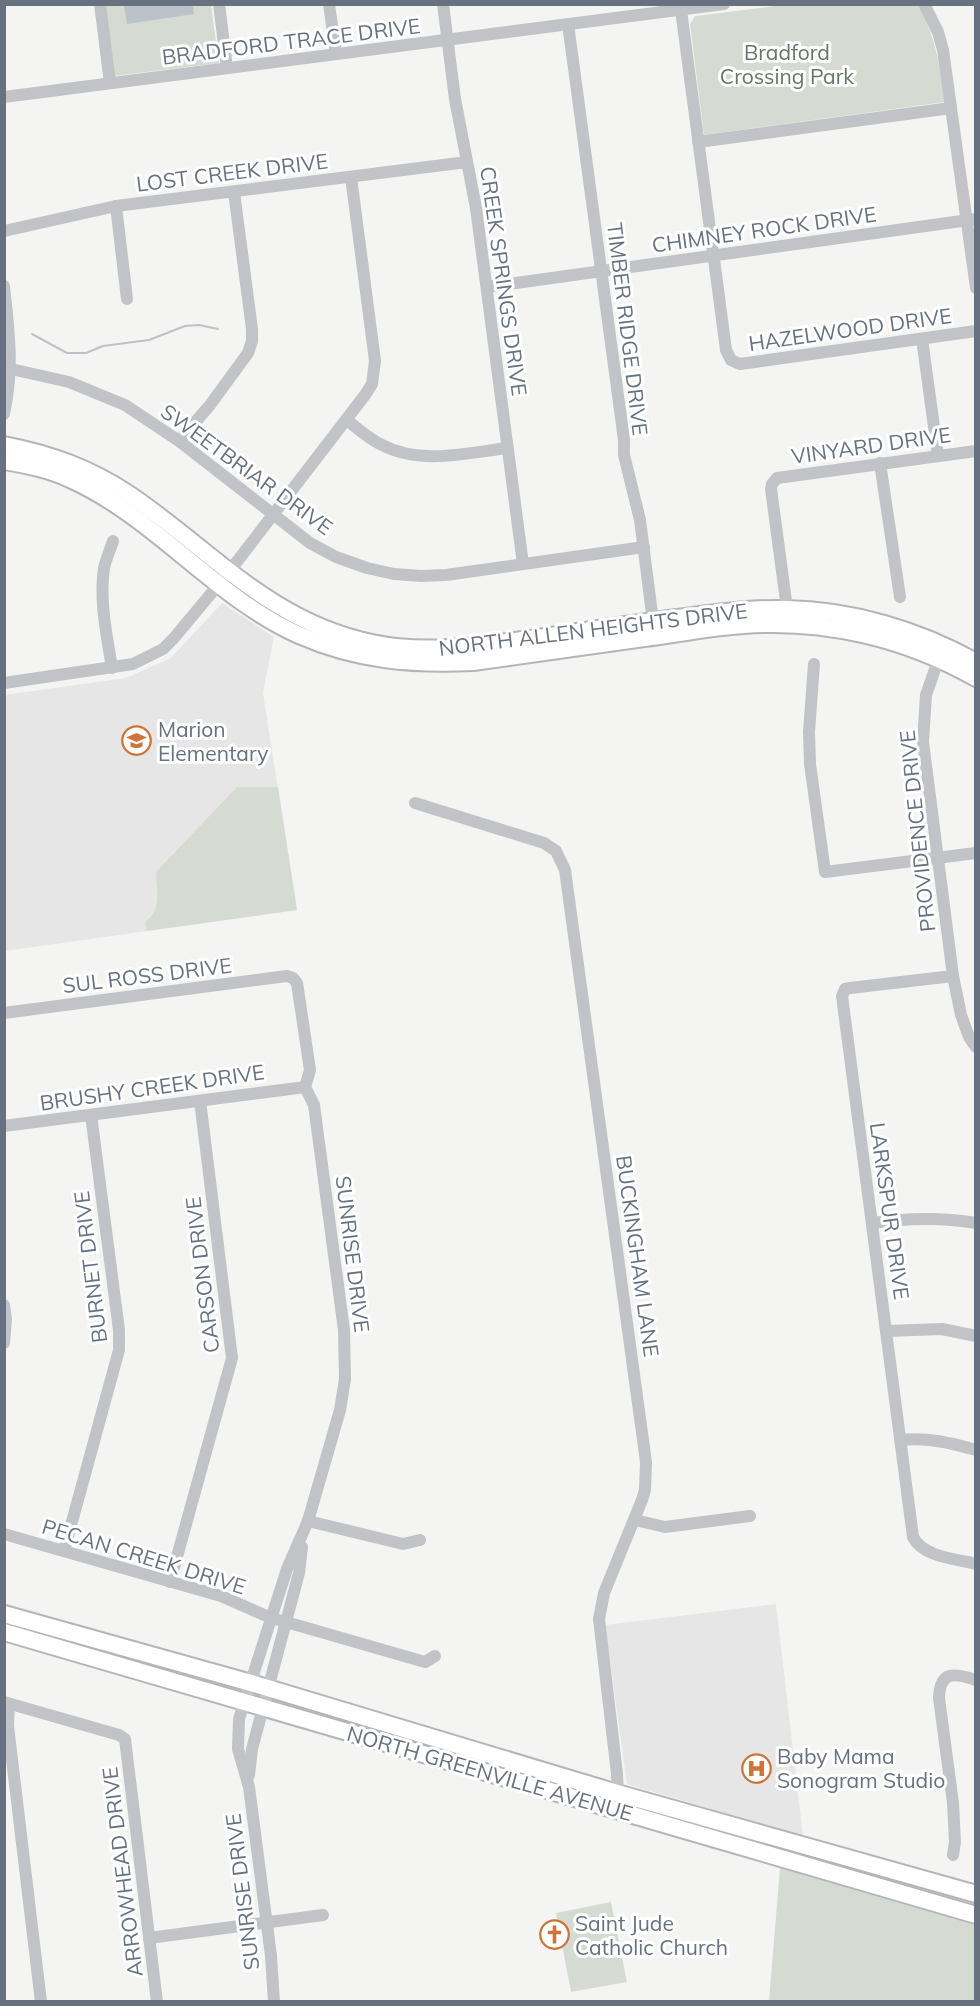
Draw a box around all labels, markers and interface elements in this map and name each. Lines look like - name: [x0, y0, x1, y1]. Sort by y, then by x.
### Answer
- street label: BRADFORD TRACE DRIVE: [160, 12, 422, 70]
- park label: Bradford Crossing Park: [720, 39, 854, 89]
- street label: LOST CREEK DRIVE: [135, 147, 329, 197]
- street label: CREEK SPRINGS DRIVE: [475, 165, 533, 397]
- street label: CHIMNEY ROCK DRIVE: [650, 200, 878, 258]
- street label: TIMBER RIDGE DRIVE: [602, 221, 654, 437]
- street label: HAZELWOOD DRIVE: [747, 302, 953, 356]
- street label: SWEETBRIAR DRIVE: [156, 398, 338, 540]
- street label: VINYARD DRIVE: [789, 421, 953, 469]
- street label: NORTH ALLEN HEIGHTS DRIVE: [437, 597, 749, 661]
- place label: Marion Elementary: [158, 716, 268, 766]
- school or university icon: Marion Elementary: [121, 725, 153, 757]
- street label: PROVIDENCE DRIVE: [893, 729, 941, 933]
- street label: SUL ROSS DRIVE: [61, 952, 233, 998]
- street label: BRUSHY CREEK DRIVE: [38, 1058, 266, 1116]
- street label: LARKSPUR DRIVE: [865, 1121, 915, 1301]
- street label: BUCKINGHAM LANE: [611, 1154, 665, 1358]
- street label: SUNRISE DRIVE: [330, 1174, 376, 1334]
- street label: BURNET DRIVE: [68, 1190, 112, 1344]
- street label: CARSON DRIVE: [180, 1195, 224, 1355]
- street label: PECAN CREEK DRIVE: [39, 1513, 249, 1599]
- street label: NORTH GREENVILLE AVENUE: [344, 1720, 636, 1826]
- place label: Baby Mama Sonogram Studio: [777, 1743, 945, 1793]
- hospital icon: Baby Mama Sonogram Studio: [740, 1752, 772, 1784]
- street label: ARROWHEAD DRIVE: [96, 1766, 148, 1978]
- street label: SUNRISE DRIVE: [219, 1812, 265, 1972]
- place label: Saint Jude Catholic Church: [575, 1910, 728, 1960]
- church icon: Saint Jude Catholic Church: [538, 1919, 570, 1951]

